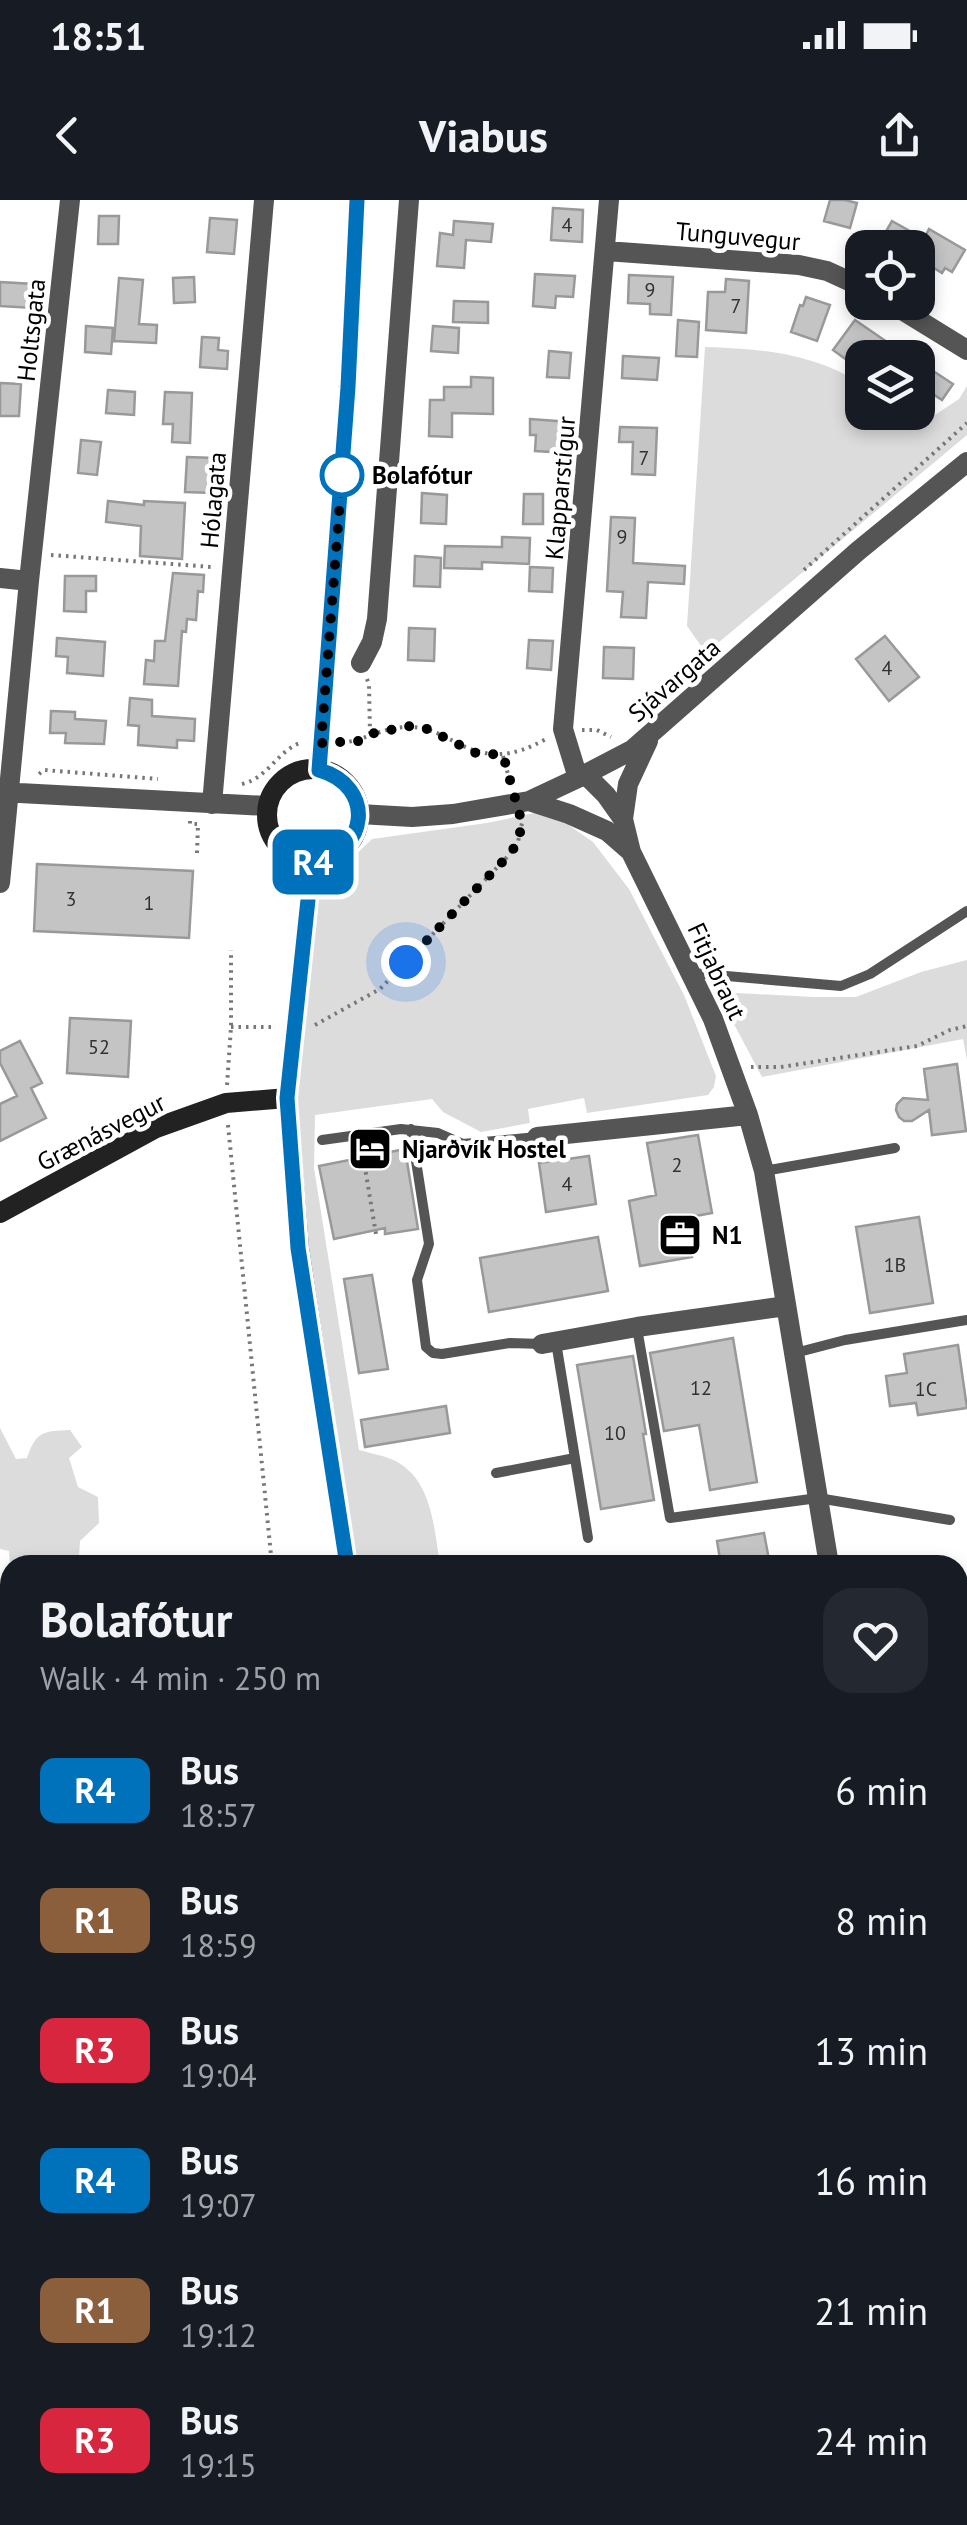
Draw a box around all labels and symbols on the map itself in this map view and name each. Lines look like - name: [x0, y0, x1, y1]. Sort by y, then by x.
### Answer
- house number: 4: [562, 212, 573, 238]
- street label: Tunguvegur: [674, 215, 802, 257]
- street label: Holtsgata: [10, 277, 52, 383]
- house number: 9: [645, 277, 655, 303]
- house number: 7: [731, 293, 741, 319]
- street label: Klapparstígur: [538, 414, 582, 561]
- house number: 7: [639, 445, 649, 471]
- street label: Hólagata: [193, 450, 233, 550]
- marker: Bolafótur: [321, 454, 363, 496]
- place label: Bolafótur: [372, 459, 472, 491]
- house number: 9: [617, 524, 627, 550]
- street label: Sjávargata: [621, 631, 727, 729]
- house number: 4: [882, 655, 893, 681]
- line badge: R4: [268, 830, 358, 894]
- house number: 3: [66, 886, 76, 912]
- house number: 1: [144, 890, 154, 916]
- street label: Fitjabraut: [681, 917, 754, 1025]
- your location: [381, 937, 431, 987]
- house number: 52: [88, 1034, 110, 1060]
- street label: Grænásvegur: [31, 1086, 171, 1178]
- hotel icon: Njarðvík Hostel: [347, 1126, 393, 1172]
- place label: Njarðvík Hostel: [402, 1133, 566, 1165]
- house number: 2: [672, 1152, 682, 1178]
- house number: 4: [562, 1171, 573, 1197]
- office icon: N1: [657, 1212, 703, 1258]
- place label: N1: [712, 1219, 743, 1251]
- house number: 1B: [884, 1252, 906, 1278]
- house number: 12: [690, 1375, 712, 1401]
- house number: 1C: [915, 1376, 937, 1402]
- house number: 10: [604, 1420, 626, 1446]

